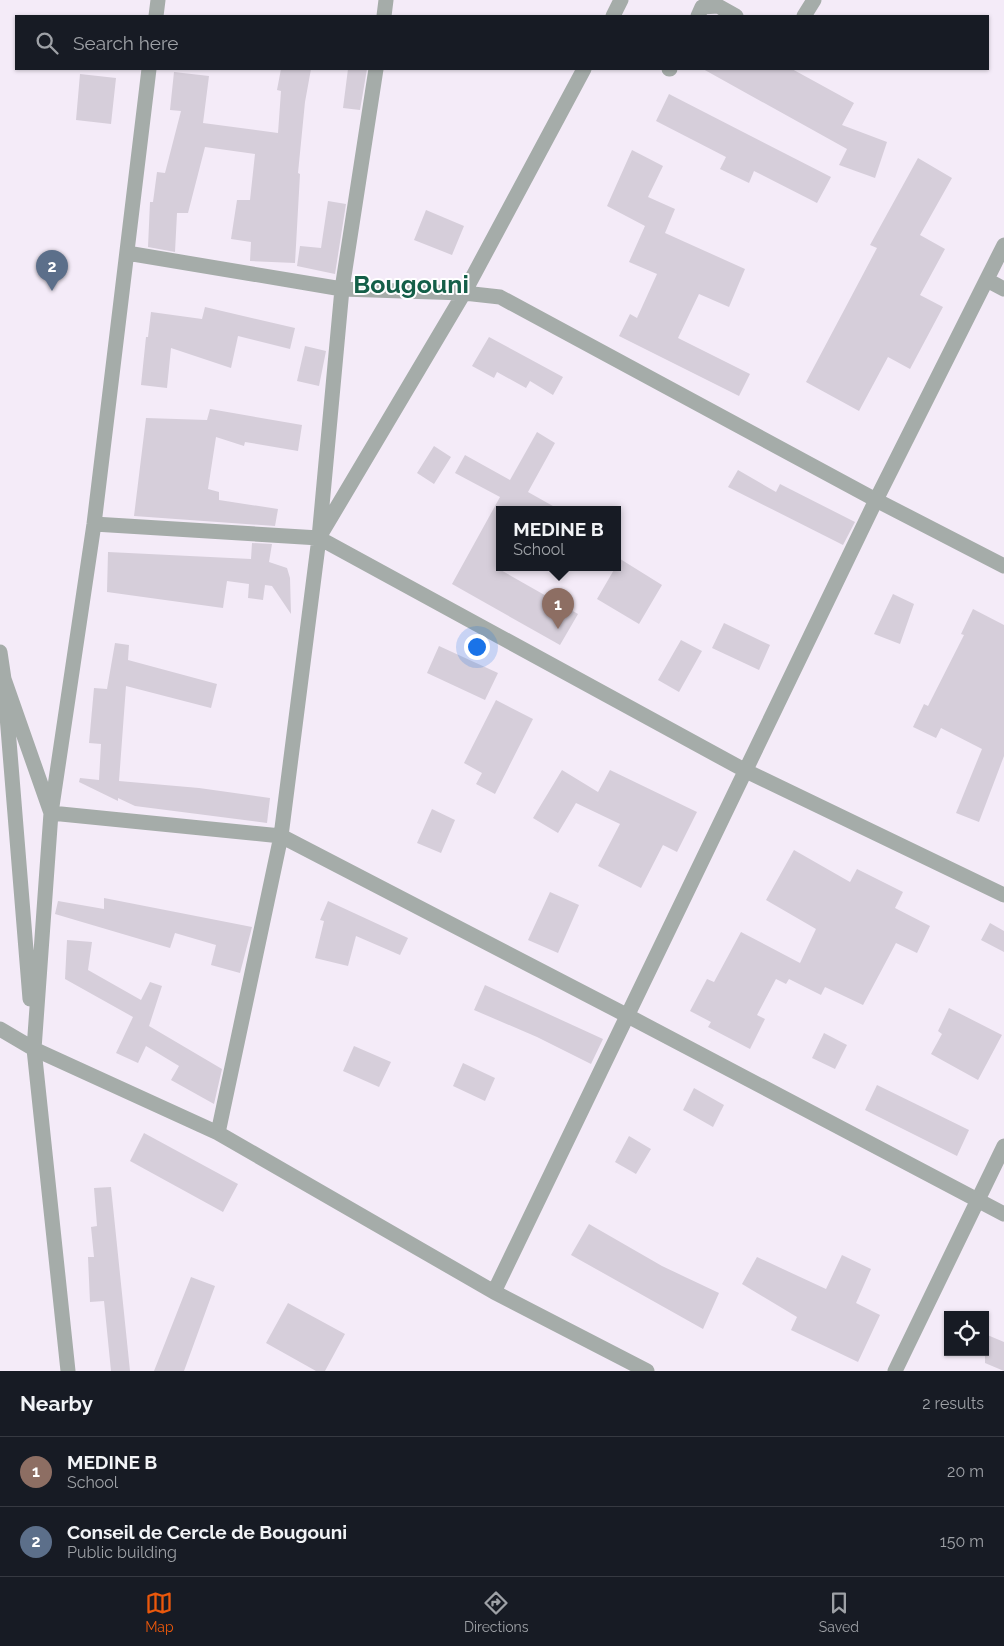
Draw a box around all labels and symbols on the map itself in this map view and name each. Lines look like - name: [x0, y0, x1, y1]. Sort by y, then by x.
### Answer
- pin: 2: [36, 250, 68, 291]
- district label: Bougouni: [353, 269, 469, 299]
- pin: 1: [542, 588, 574, 629]
- your location: [464, 634, 490, 660]

